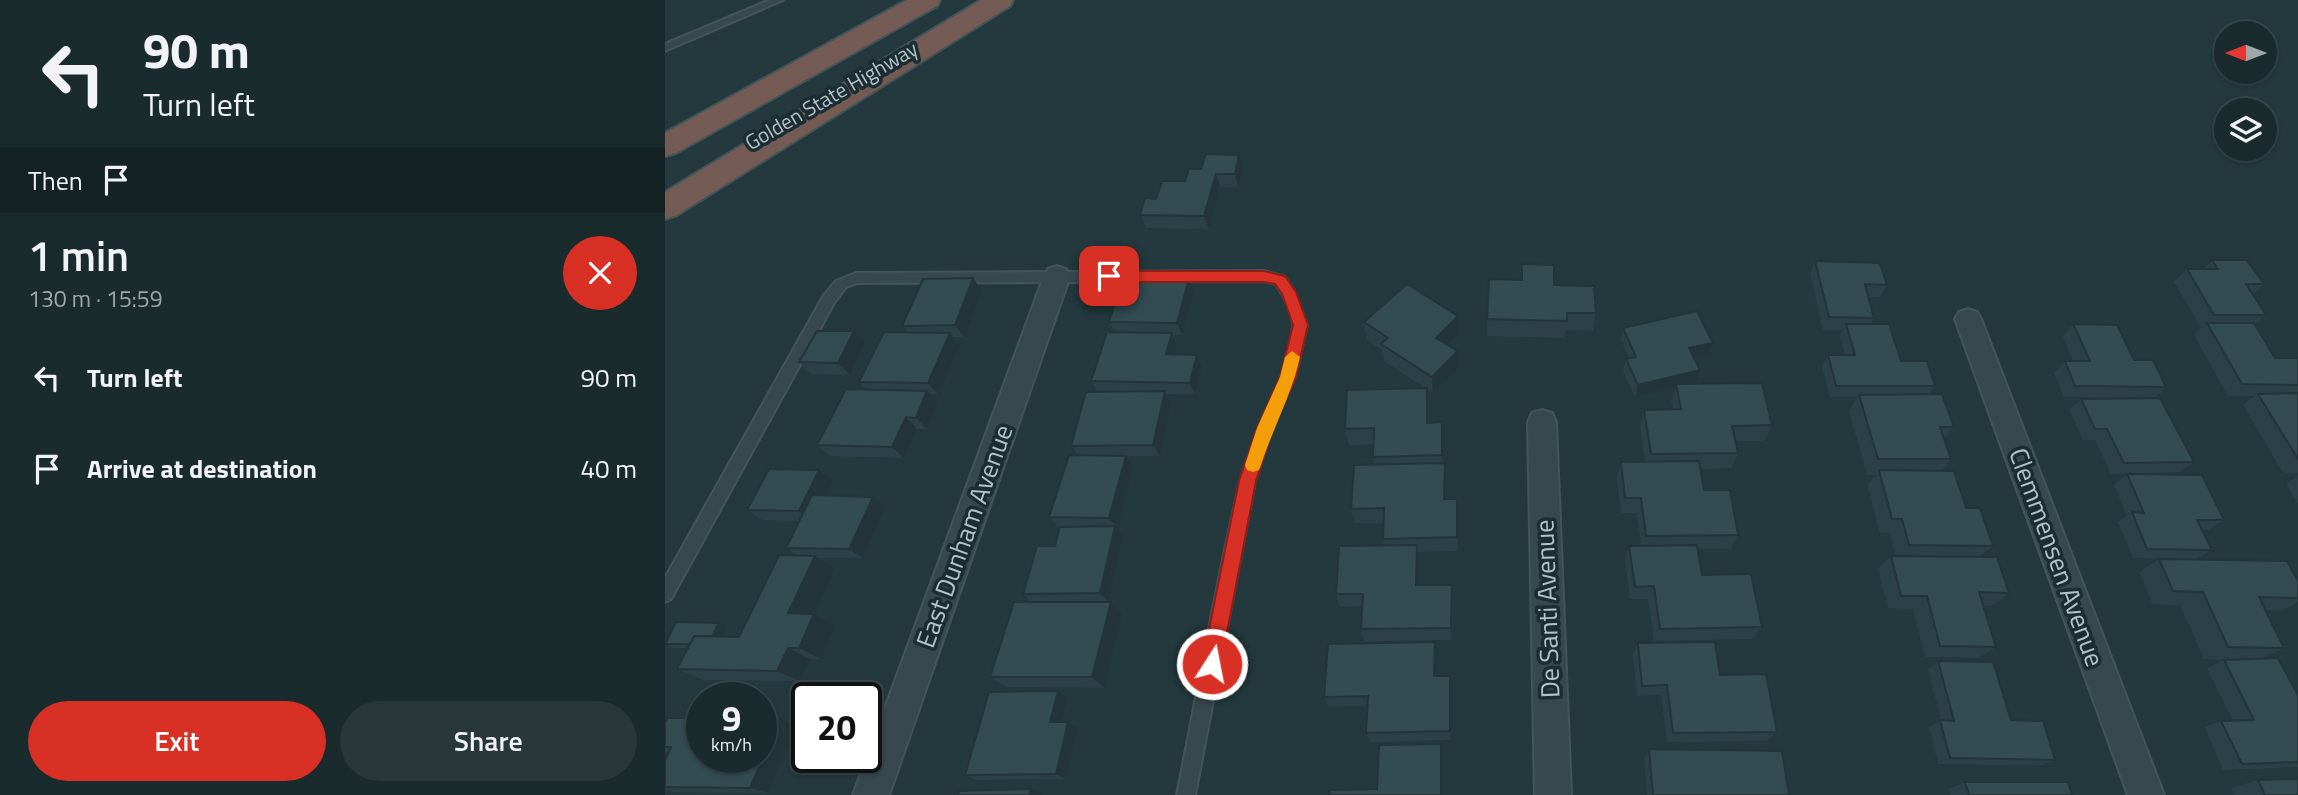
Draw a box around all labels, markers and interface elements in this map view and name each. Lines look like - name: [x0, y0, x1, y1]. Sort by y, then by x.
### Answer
- text: 90 m: [143, 12, 250, 87]
- north arrow: [2214, 21, 2277, 84]
- map controls: [2214, 21, 2277, 161]
- icon: left: [28, 28, 119, 119]
- street label: Golden State Highway: [738, 32, 924, 158]
- text: Turn left: [143, 80, 255, 128]
- button: layers: [2214, 98, 2277, 161]
- text: Then: [28, 161, 83, 200]
- icon: arrive: [97, 161, 135, 199]
- text: 1 min: [28, 223, 129, 287]
- button: close: [563, 236, 637, 310]
- pin: [1079, 246, 1139, 306]
- icon: arrive: [1090, 257, 1128, 295]
- text: 130 m · 15:59: [28, 281, 163, 316]
- text: Turn left: [87, 358, 182, 397]
- text: 90 m: [580, 358, 637, 397]
- icon: left: [28, 359, 66, 397]
- street label: East Dunham Avenue: [906, 419, 1022, 653]
- street label: Clemmensen Avenue: [1999, 442, 2115, 672]
- text: Arrive at destination: [87, 449, 317, 488]
- text: 40 m: [580, 449, 637, 488]
- icon: arrive: [28, 450, 66, 488]
- street label: De Santi Avenue: [1524, 519, 1570, 699]
- position arrow: [1175, 627, 1249, 701]
- speed limit sign: 20: [791, 682, 882, 773]
- text: 9: [722, 691, 741, 745]
- button: Exit: [28, 701, 326, 781]
- button: Share: [340, 701, 637, 781]
- text: km/h: [711, 731, 752, 758]

